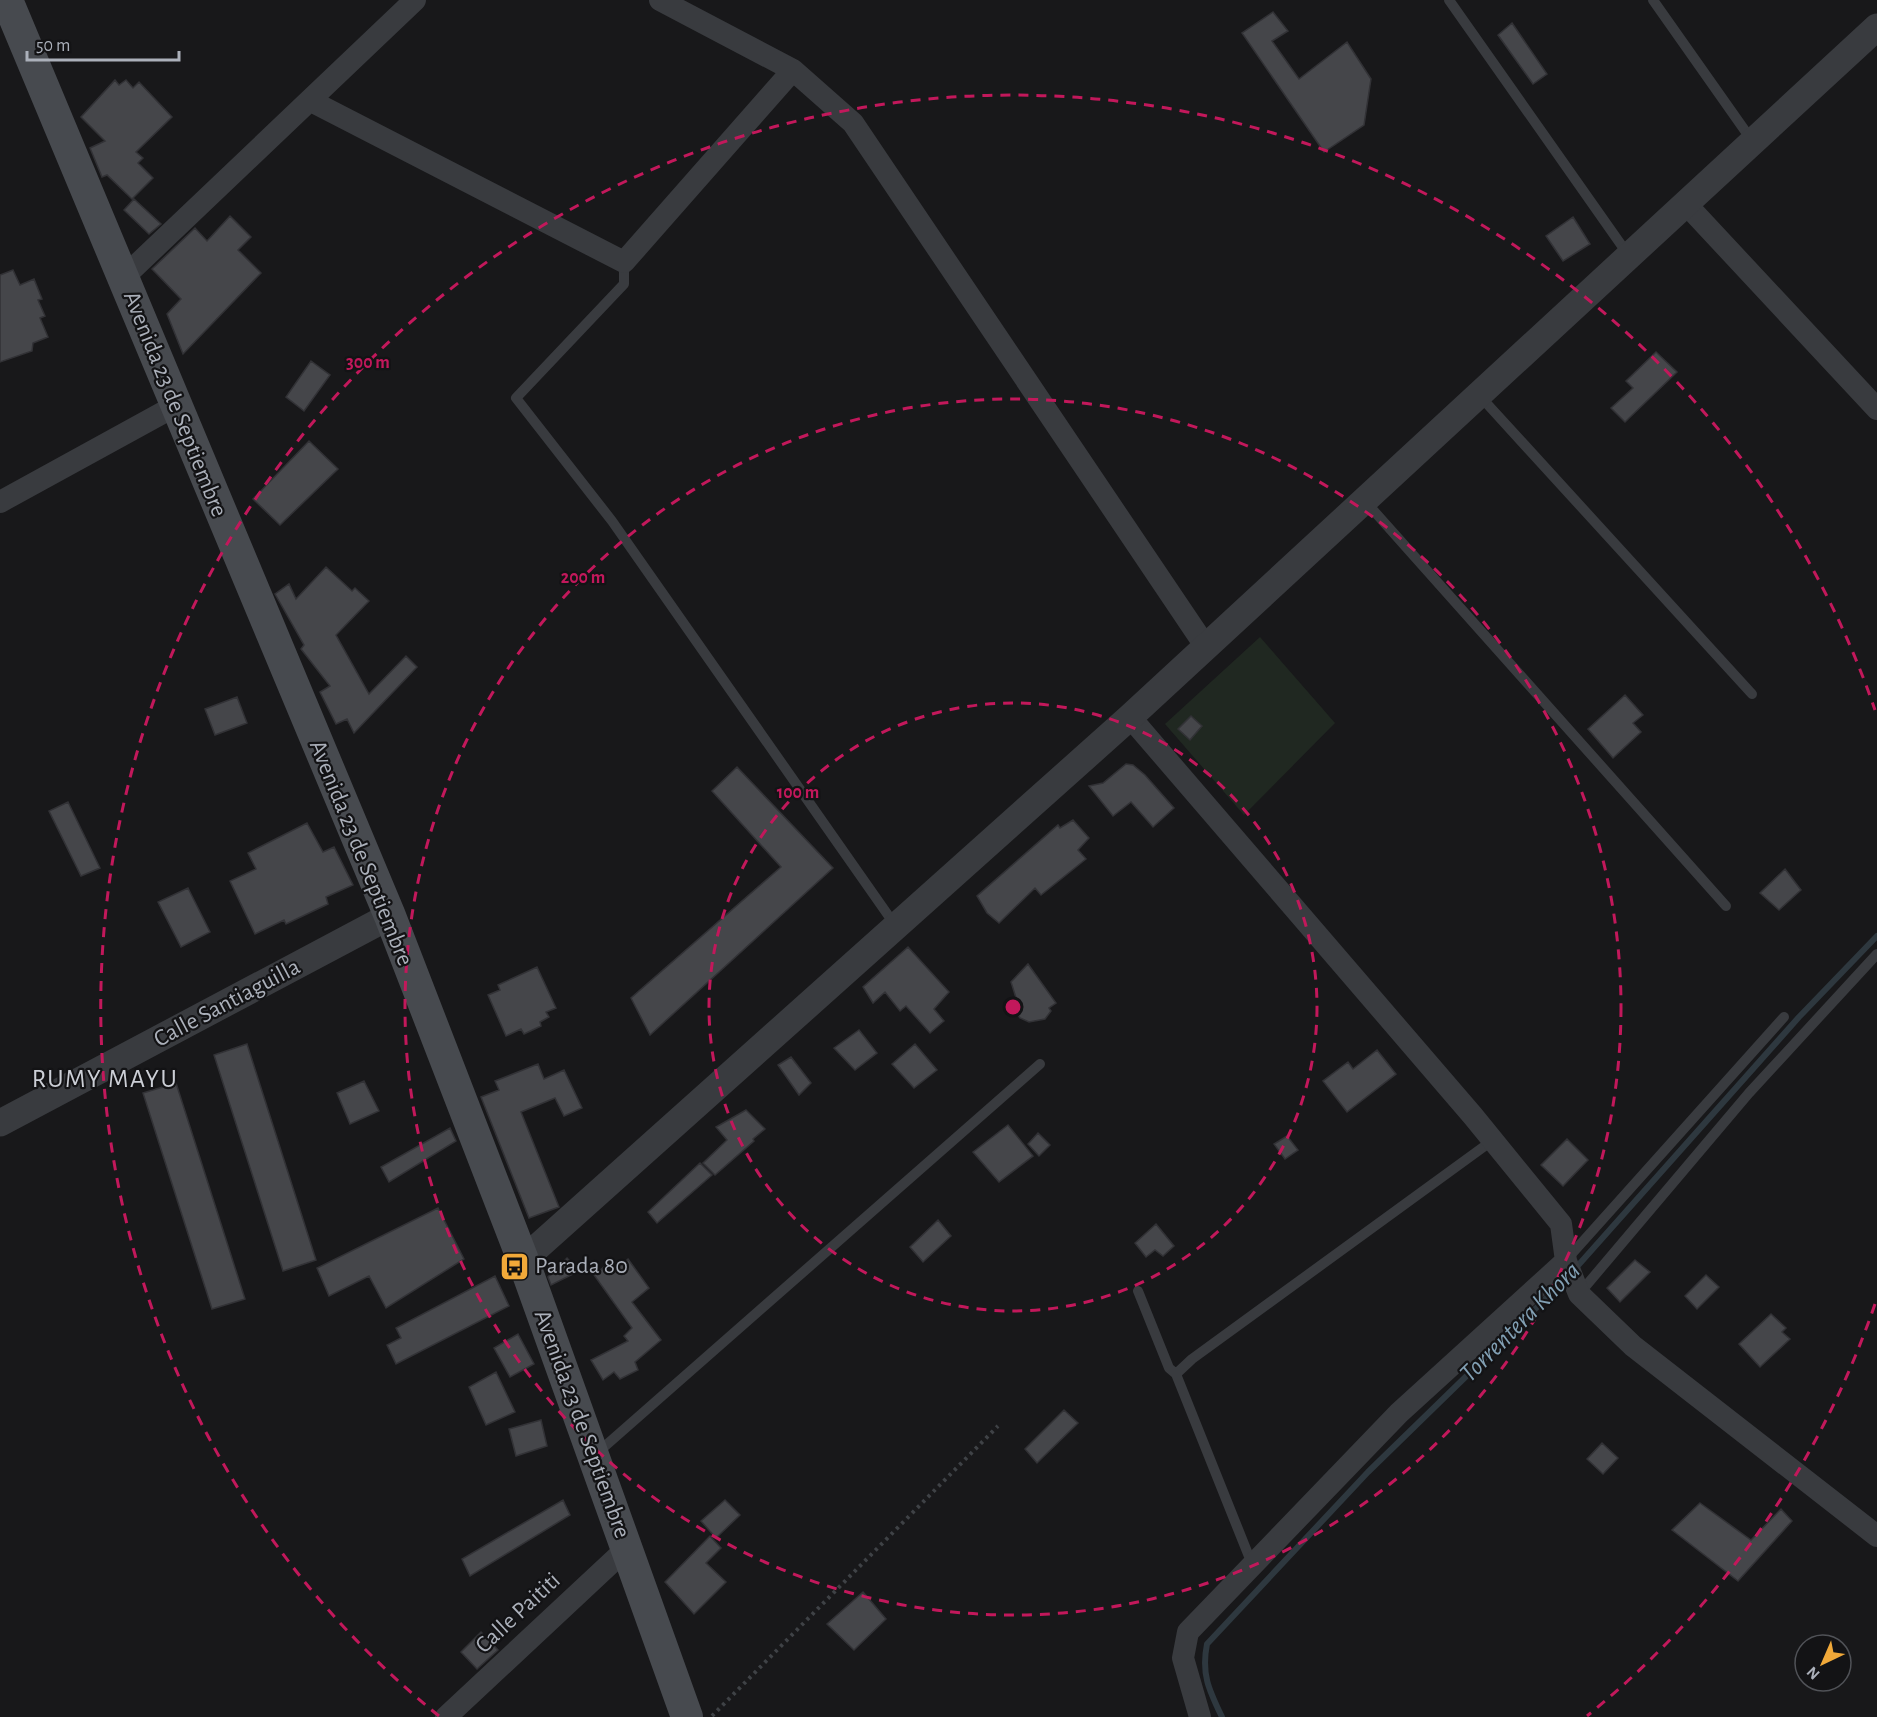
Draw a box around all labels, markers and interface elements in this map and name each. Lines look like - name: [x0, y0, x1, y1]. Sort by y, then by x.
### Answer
- scale bar: [27, 24, 178, 62]
- text: 50 m: [36, 37, 70, 55]
- street label: Avenida 23 de Septiembre: [119, 288, 231, 520]
- text: 300 m: [346, 354, 390, 372]
- text: 200 m: [561, 569, 605, 587]
- street label: Avenida 23 de Septiembre: [305, 737, 417, 969]
- text: 100 m: [777, 784, 819, 802]
- street label: Calle Santiaguilla: [150, 954, 304, 1052]
- centre of rings: [1003, 997, 1023, 1017]
- district label: RUMY MAYU: [32, 1066, 178, 1092]
- bus stop icon: Parada 80: [498, 1250, 530, 1282]
- place label: Parada 80: [535, 1254, 628, 1278]
- water label: Torrentera Khora: [1455, 1257, 1585, 1387]
- street label: Avenida 23 de Septiembre: [530, 1307, 634, 1541]
- street label: Calle Paititi: [471, 1568, 565, 1658]
- north arrow: [1793, 1633, 1853, 1693]
- text: N: [1804, 1663, 1823, 1683]

